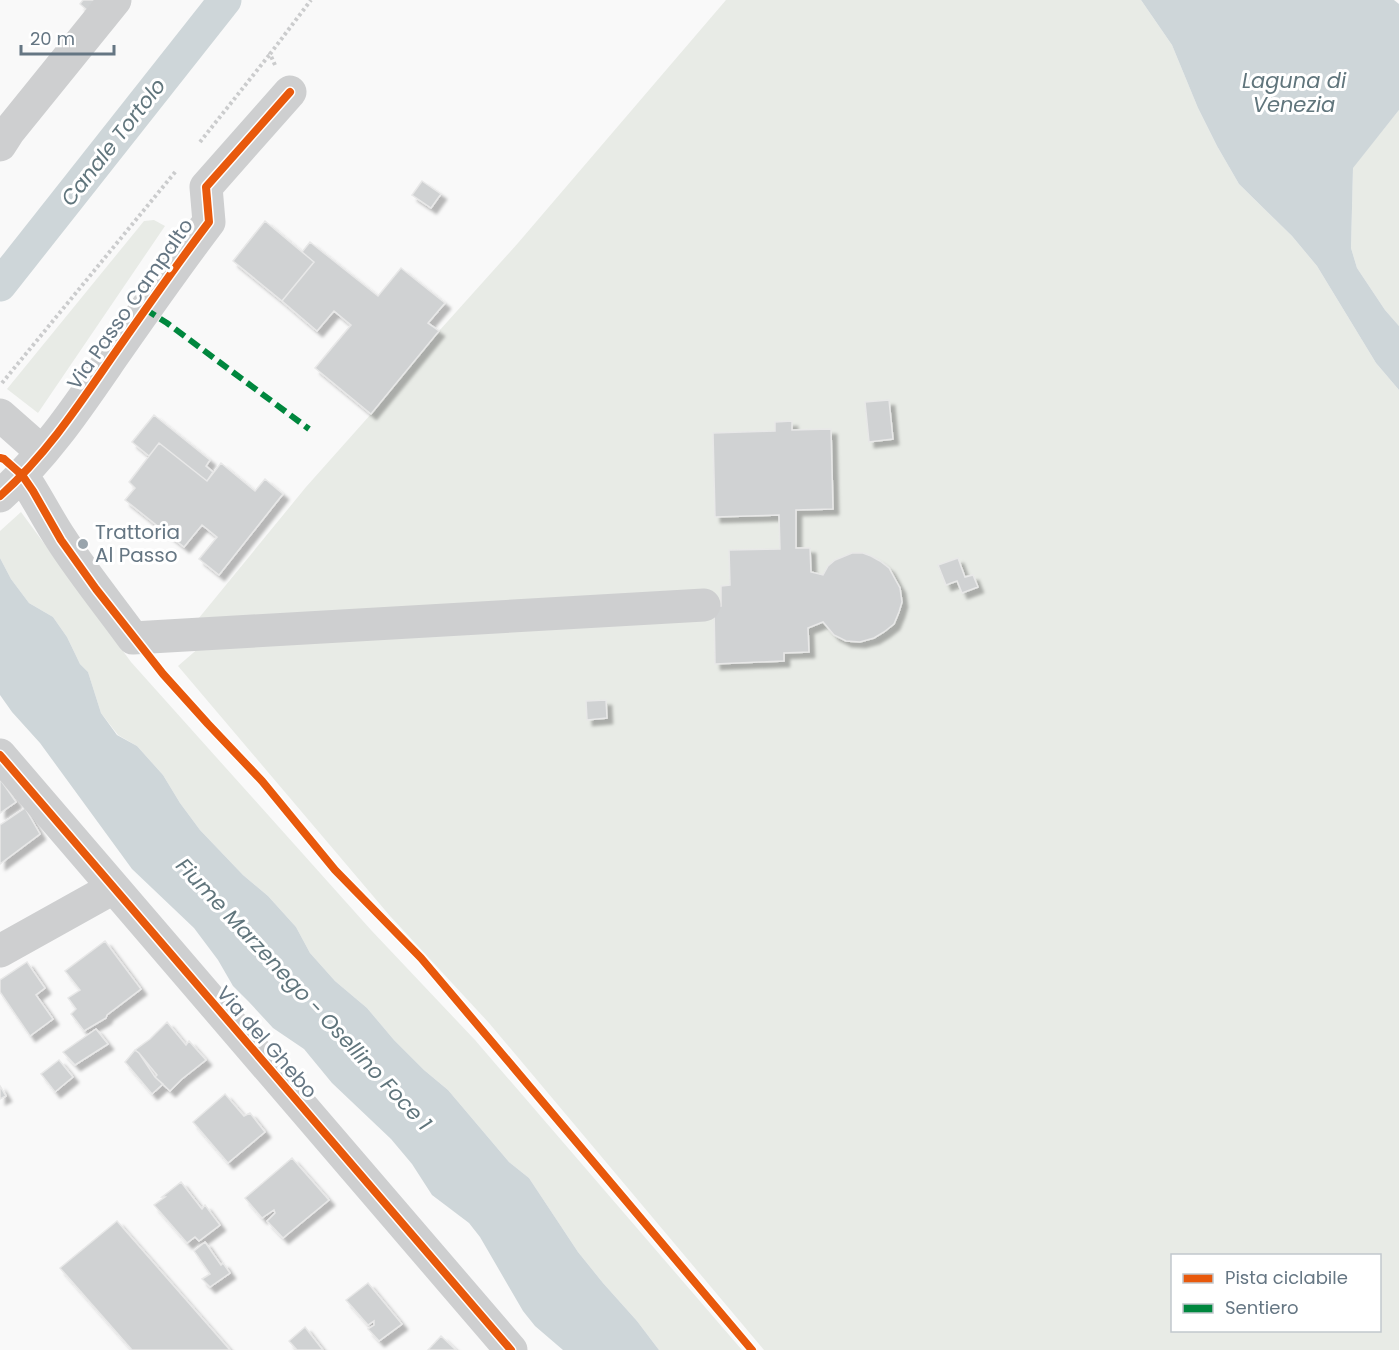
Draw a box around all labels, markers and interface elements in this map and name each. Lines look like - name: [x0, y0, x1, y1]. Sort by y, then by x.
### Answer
- scale bar: [21, 18, 114, 56]
- text: 20 m: [30, 26, 75, 51]
- water label: Laguna di Venezia: [1242, 66, 1347, 119]
- water label: Canale Tortolo: [54, 72, 172, 212]
- street label: Via Passo Campalto: [60, 213, 200, 395]
- place label: Trattoria Al Passo: [95, 518, 180, 569]
- marker: Trattoria Al Passo: [76, 537, 90, 551]
- water label: Fiume Marzenego - Osellino Foce 1: [170, 851, 439, 1137]
- street label: Via del Ghebo: [210, 980, 324, 1104]
- legend: [1171, 1254, 1381, 1332]
- text: Pista ciclabile: [1225, 1265, 1348, 1290]
- text: Sentiero: [1225, 1295, 1299, 1320]

